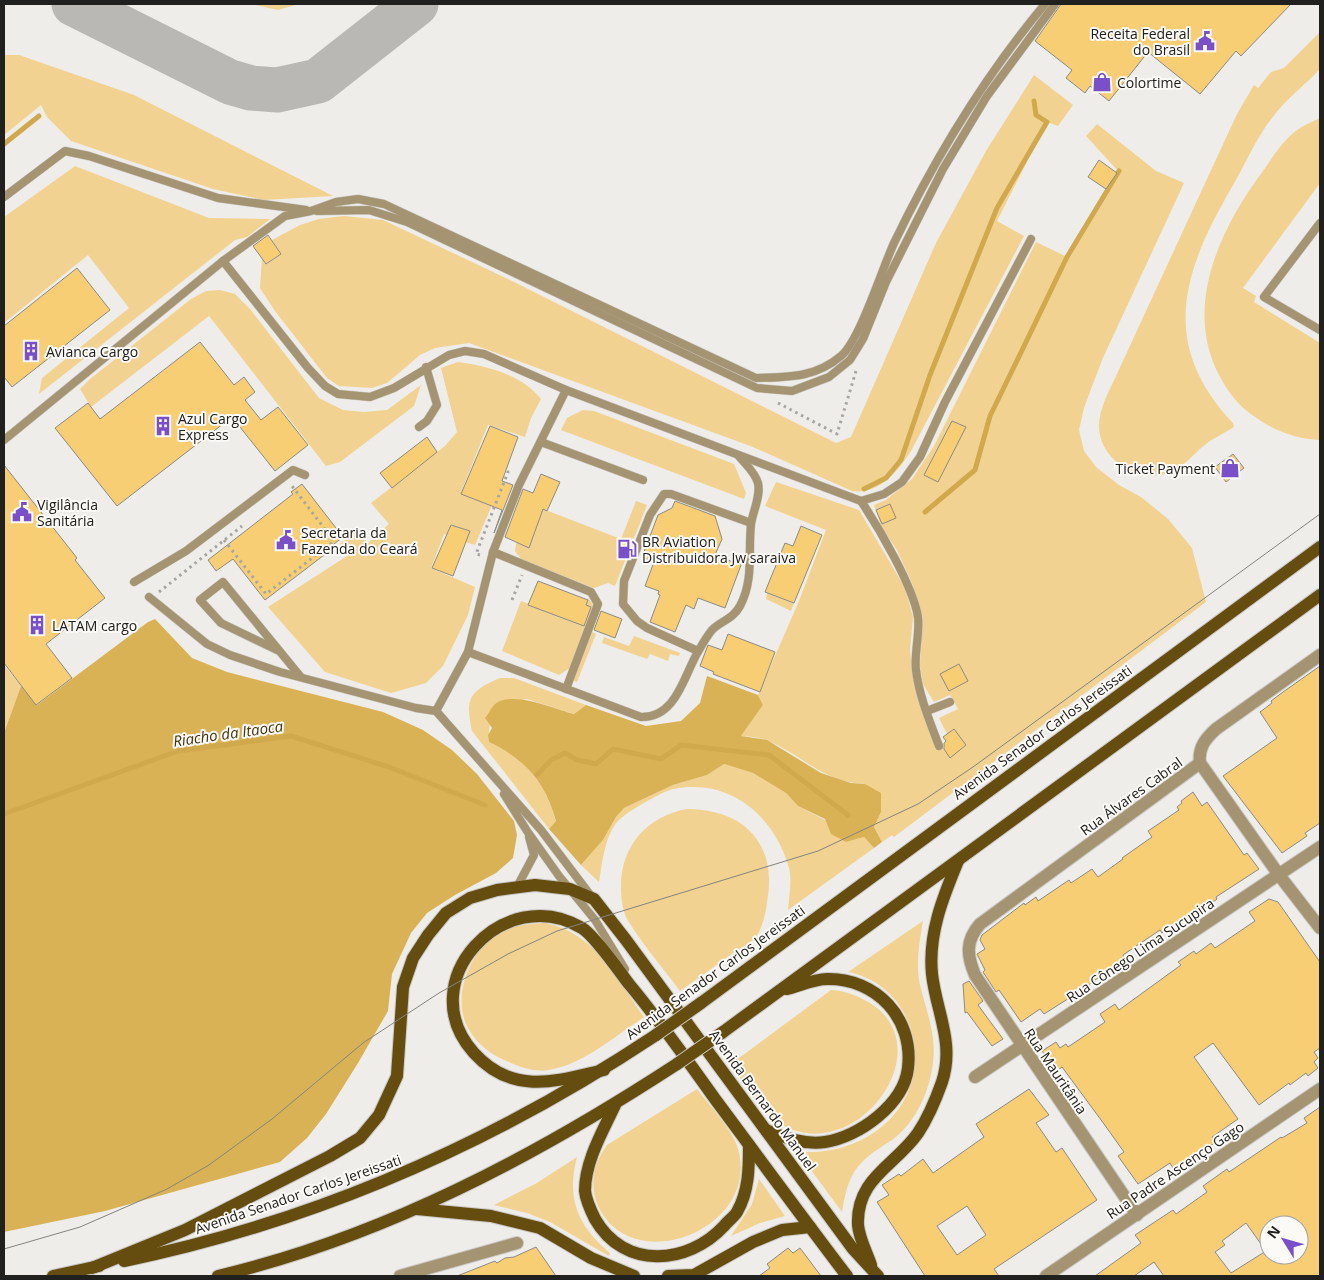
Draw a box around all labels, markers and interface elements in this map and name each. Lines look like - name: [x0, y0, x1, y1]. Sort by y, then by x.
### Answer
- place label: Receita Federal do Brasil: [1090, 24, 1190, 59]
- public building icon: Receita Federal do Brasil: [1194, 30, 1216, 52]
- shop icon: Colortime: [1091, 71, 1113, 93]
- place label: Colortime: [1117, 73, 1181, 92]
- building icon: Avianca Cargo: [20, 340, 42, 362]
- place label: Avianca Cargo: [46, 342, 138, 361]
- place label: Azul Cargo Express: [178, 409, 248, 444]
- building icon: Azul Cargo Express: [152, 415, 174, 437]
- shop icon: Ticket Payment: [1219, 457, 1241, 479]
- place label: Ticket Payment: [1116, 459, 1215, 478]
- place label: Vigilância Sanitária: [37, 495, 98, 530]
- public building icon: Vigilância Sanitária: [11, 501, 33, 523]
- place label: Secretaria da Fazenda do Ceará: [301, 523, 418, 558]
- public building icon: Secretaria da Fazenda do Ceará: [275, 529, 297, 551]
- place label: BR Aviation Distribuidora Jw saraiva: [642, 532, 796, 567]
- fuel station icon: BR Aviation Distribuidora Jw saraiva: [616, 538, 638, 560]
- building icon: LATAM cargo: [26, 614, 48, 636]
- place label: LATAM cargo: [52, 616, 137, 635]
- street label: Avenida Senador Carlos Jereissati: [949, 661, 1135, 803]
- water label: Riacho da Itaoca: [172, 715, 285, 751]
- street label: Rua Álvares Cabral: [1076, 752, 1186, 840]
- street label: Rua Cônego Lima Sucupira: [1062, 893, 1218, 1007]
- street label: Avenida Senador Carlos Jereissati: [622, 901, 808, 1043]
- street label: Rua Mauritânia: [1020, 1024, 1092, 1118]
- street label: Avenida Bernardo Manuel: [705, 1026, 821, 1174]
- street label: Rua Padre Ascenço Gago: [1103, 1117, 1247, 1223]
- street label: Avenida Senador Carlos Jereissati: [192, 1150, 404, 1238]
- north arrow: [1259, 1215, 1309, 1265]
- text: N: [1262, 1222, 1284, 1242]

